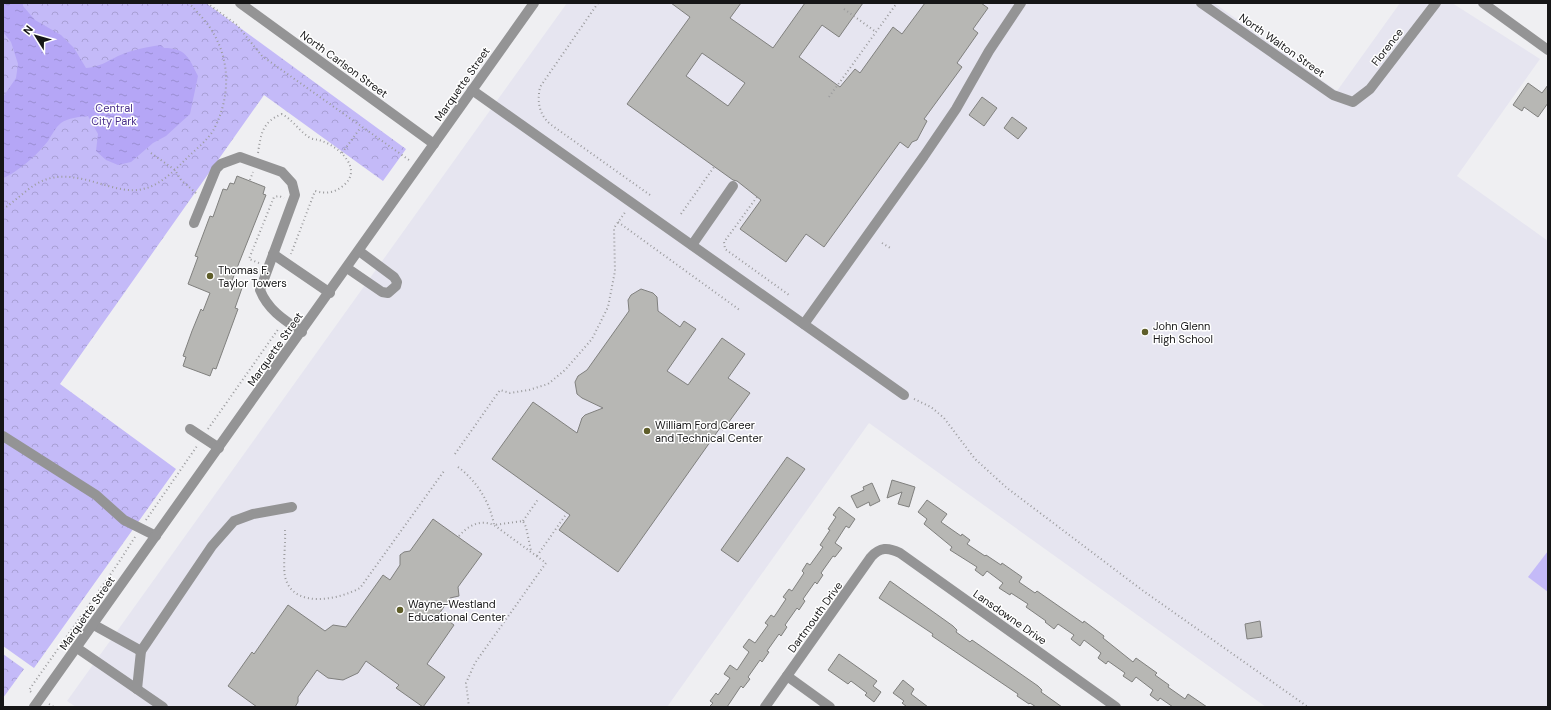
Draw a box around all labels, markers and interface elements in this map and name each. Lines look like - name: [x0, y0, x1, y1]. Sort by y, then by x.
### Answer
- street label: North Walton Street: [1236, 10, 1328, 80]
- north arrow: [16, 16, 56, 56]
- text: N: [20, 23, 36, 37]
- street label: Florence: [1368, 25, 1406, 69]
- street label: North Carlson Street: [298, 28, 390, 100]
- street label: Marquette Street: [431, 44, 493, 124]
- park label: Central City Park: [91, 101, 137, 128]
- place label: Thomas F. Taylor Towers: [218, 263, 287, 290]
- marker: Thomas F. Taylor Towers: [205, 271, 215, 281]
- street label: Marquette Street: [244, 309, 306, 389]
- place label: John Glenn High School: [1153, 319, 1213, 346]
- marker: John Glenn High School: [1140, 327, 1150, 337]
- place label: William Ford Career and Technical Center: [655, 418, 763, 445]
- marker: William Ford Career and Technical Center: [642, 426, 652, 436]
- street label: Marquette Street: [56, 573, 118, 653]
- street label: Dartmouth Drive: [785, 579, 845, 655]
- street label: Lansdowne Drive: [970, 586, 1050, 648]
- place label: Wayne-Westland Educational Center: [408, 597, 506, 624]
- marker: Wayne-Westland Educational Center: [395, 605, 405, 615]

